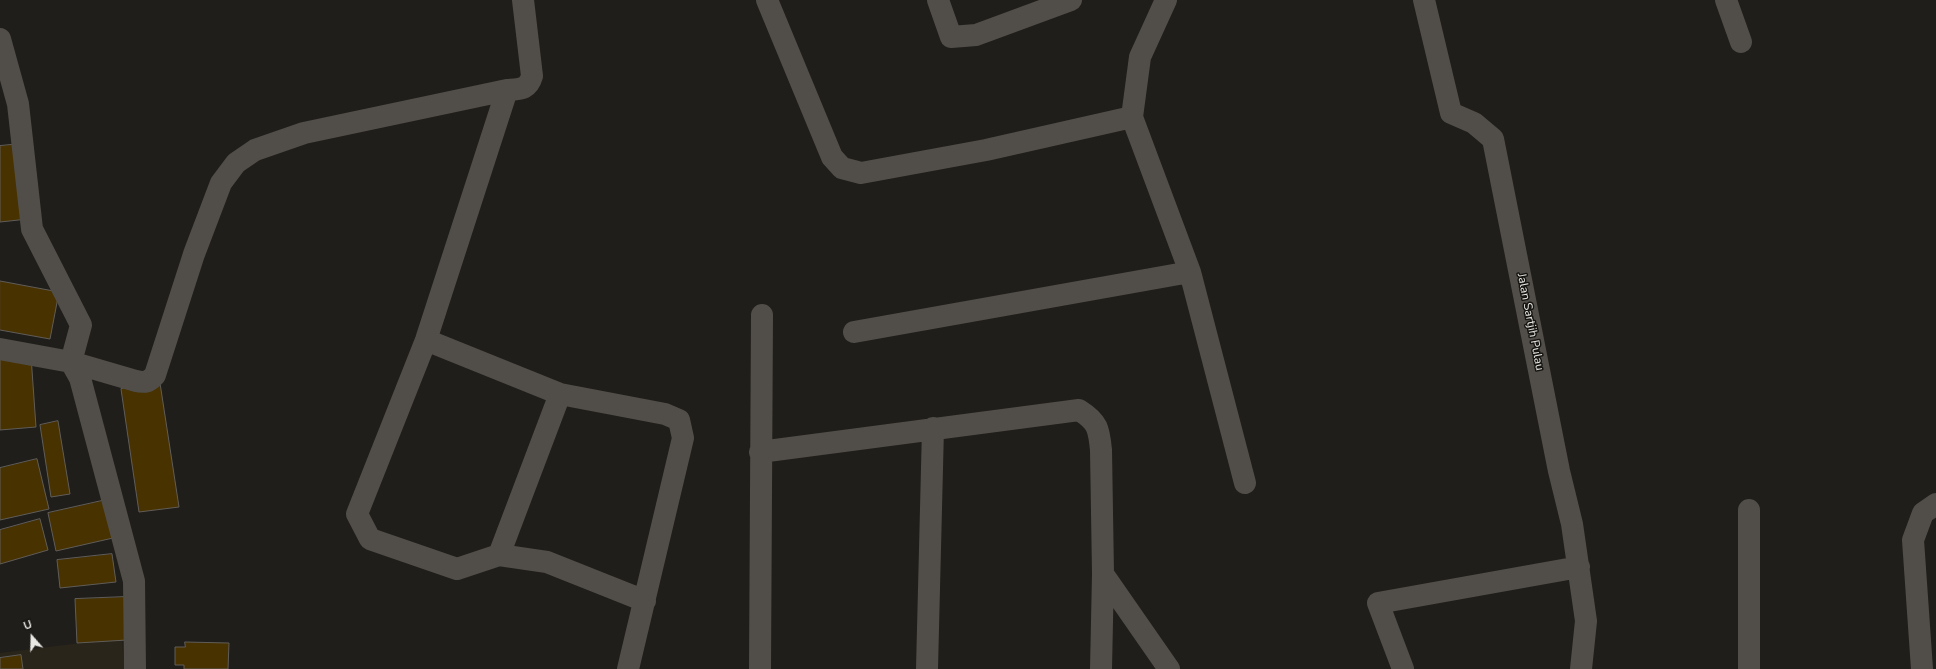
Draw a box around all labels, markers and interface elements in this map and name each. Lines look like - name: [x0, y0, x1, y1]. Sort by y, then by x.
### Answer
- street label: Jalan Sartjih Pulau: [1513, 272, 1547, 372]
- north arrow: [12, 617, 52, 657]
- text: U: [21, 617, 34, 634]

